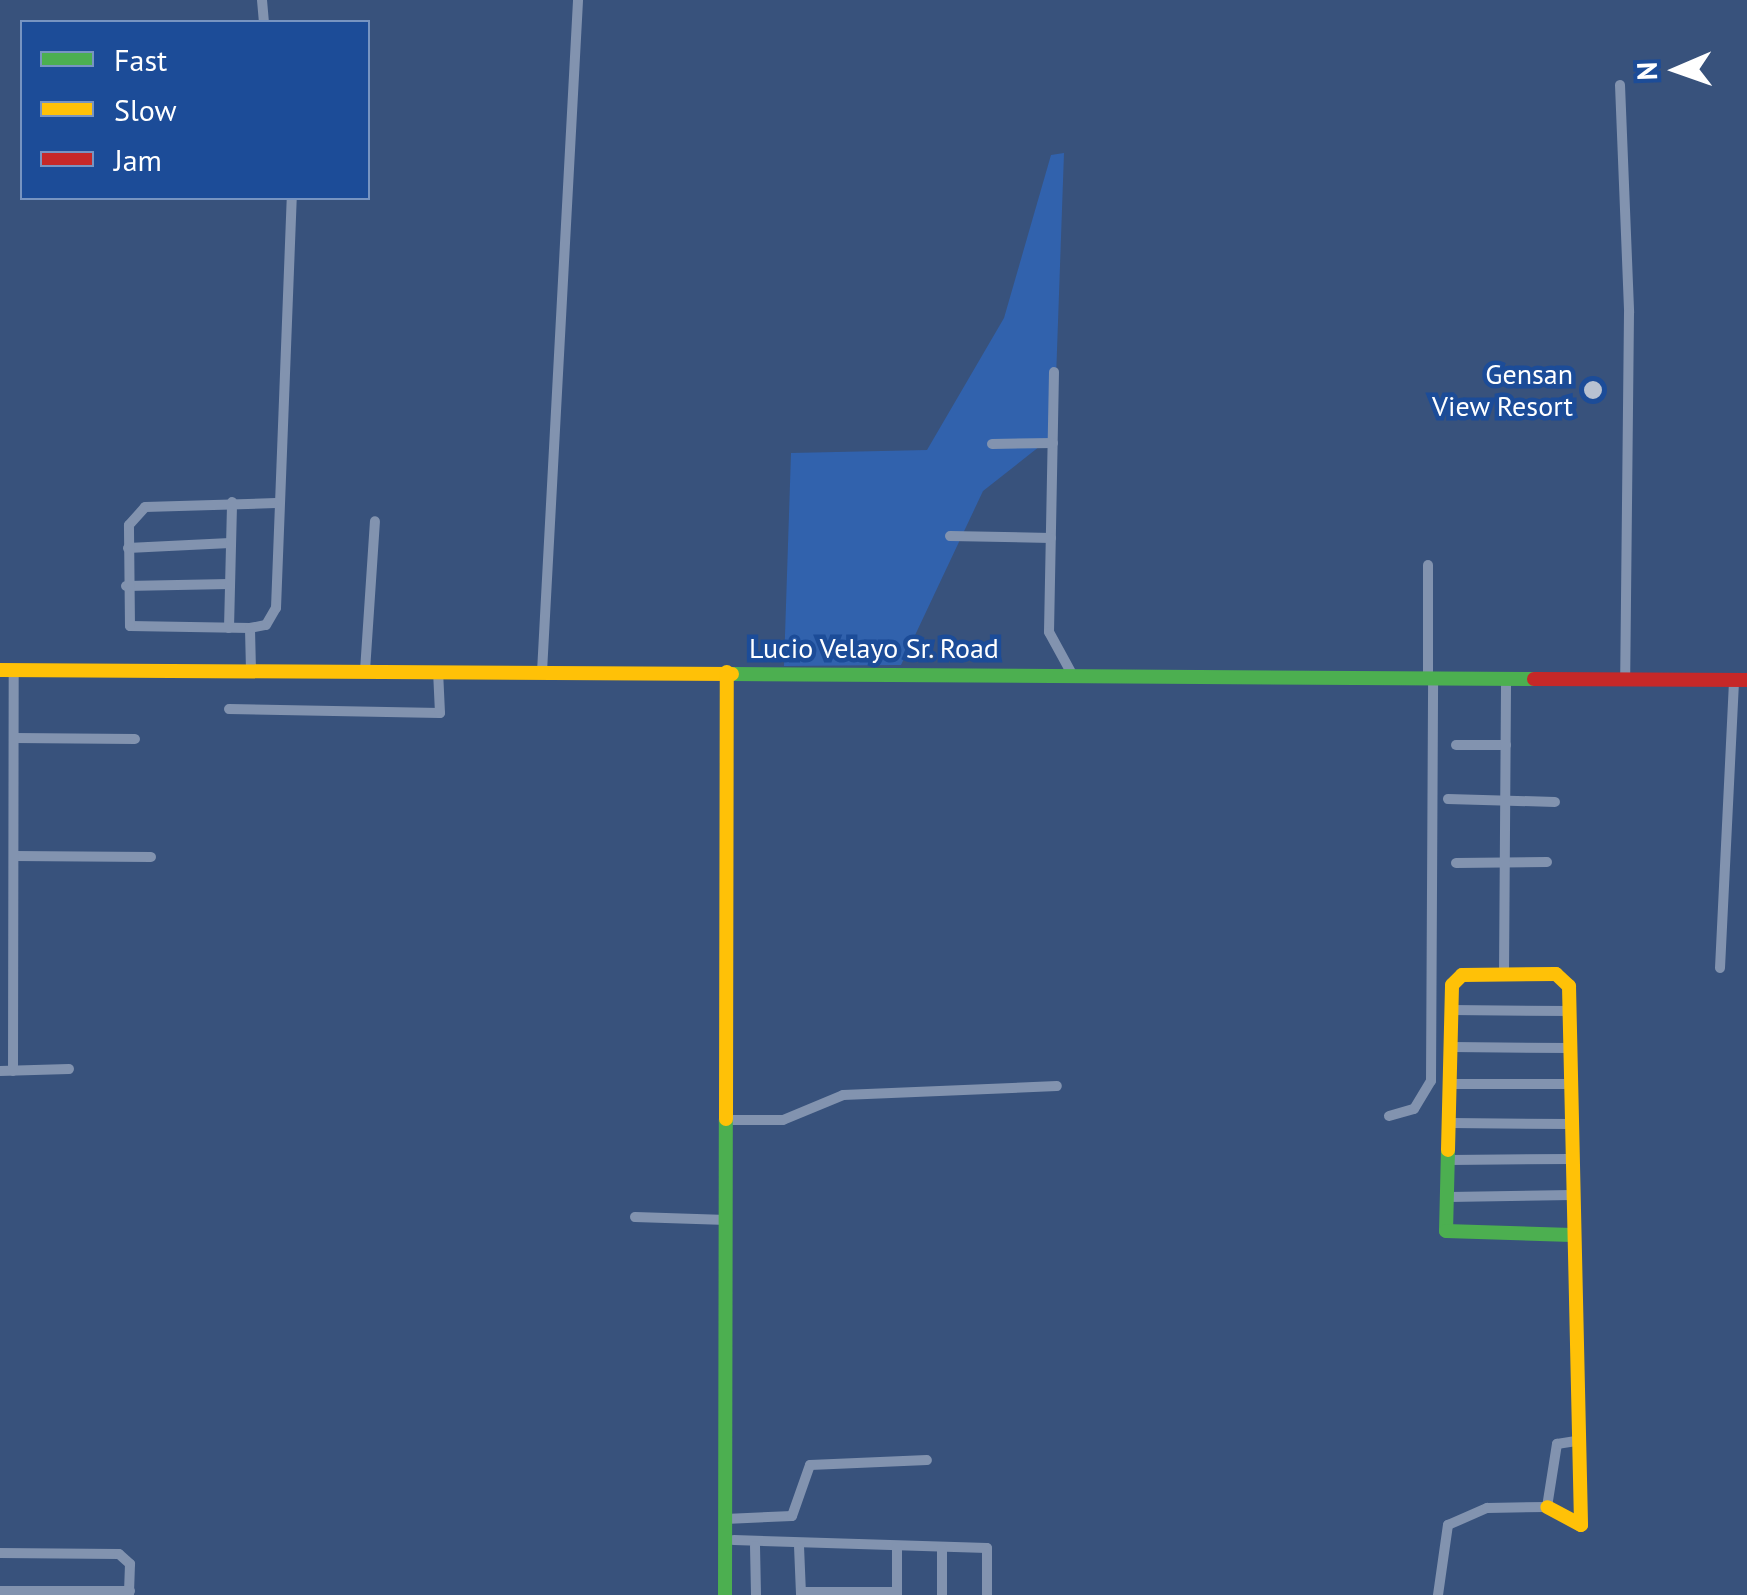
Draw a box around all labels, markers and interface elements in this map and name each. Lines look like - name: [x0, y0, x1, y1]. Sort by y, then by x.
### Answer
- legend: [20, 20, 370, 200]
- north arrow: [1627, 20, 1727, 120]
- text: Fast: [114, 40, 167, 79]
- text: N: [1628, 61, 1665, 81]
- text: Slow: [114, 90, 177, 129]
- text: Jam: [114, 140, 162, 179]
- place label: Gensan View Resort: [1431, 357, 1573, 423]
- marker: Gensan View Resort: [1582, 379, 1604, 401]
- street label: Lucio Velayo Sr. Road: [748, 631, 1000, 665]

